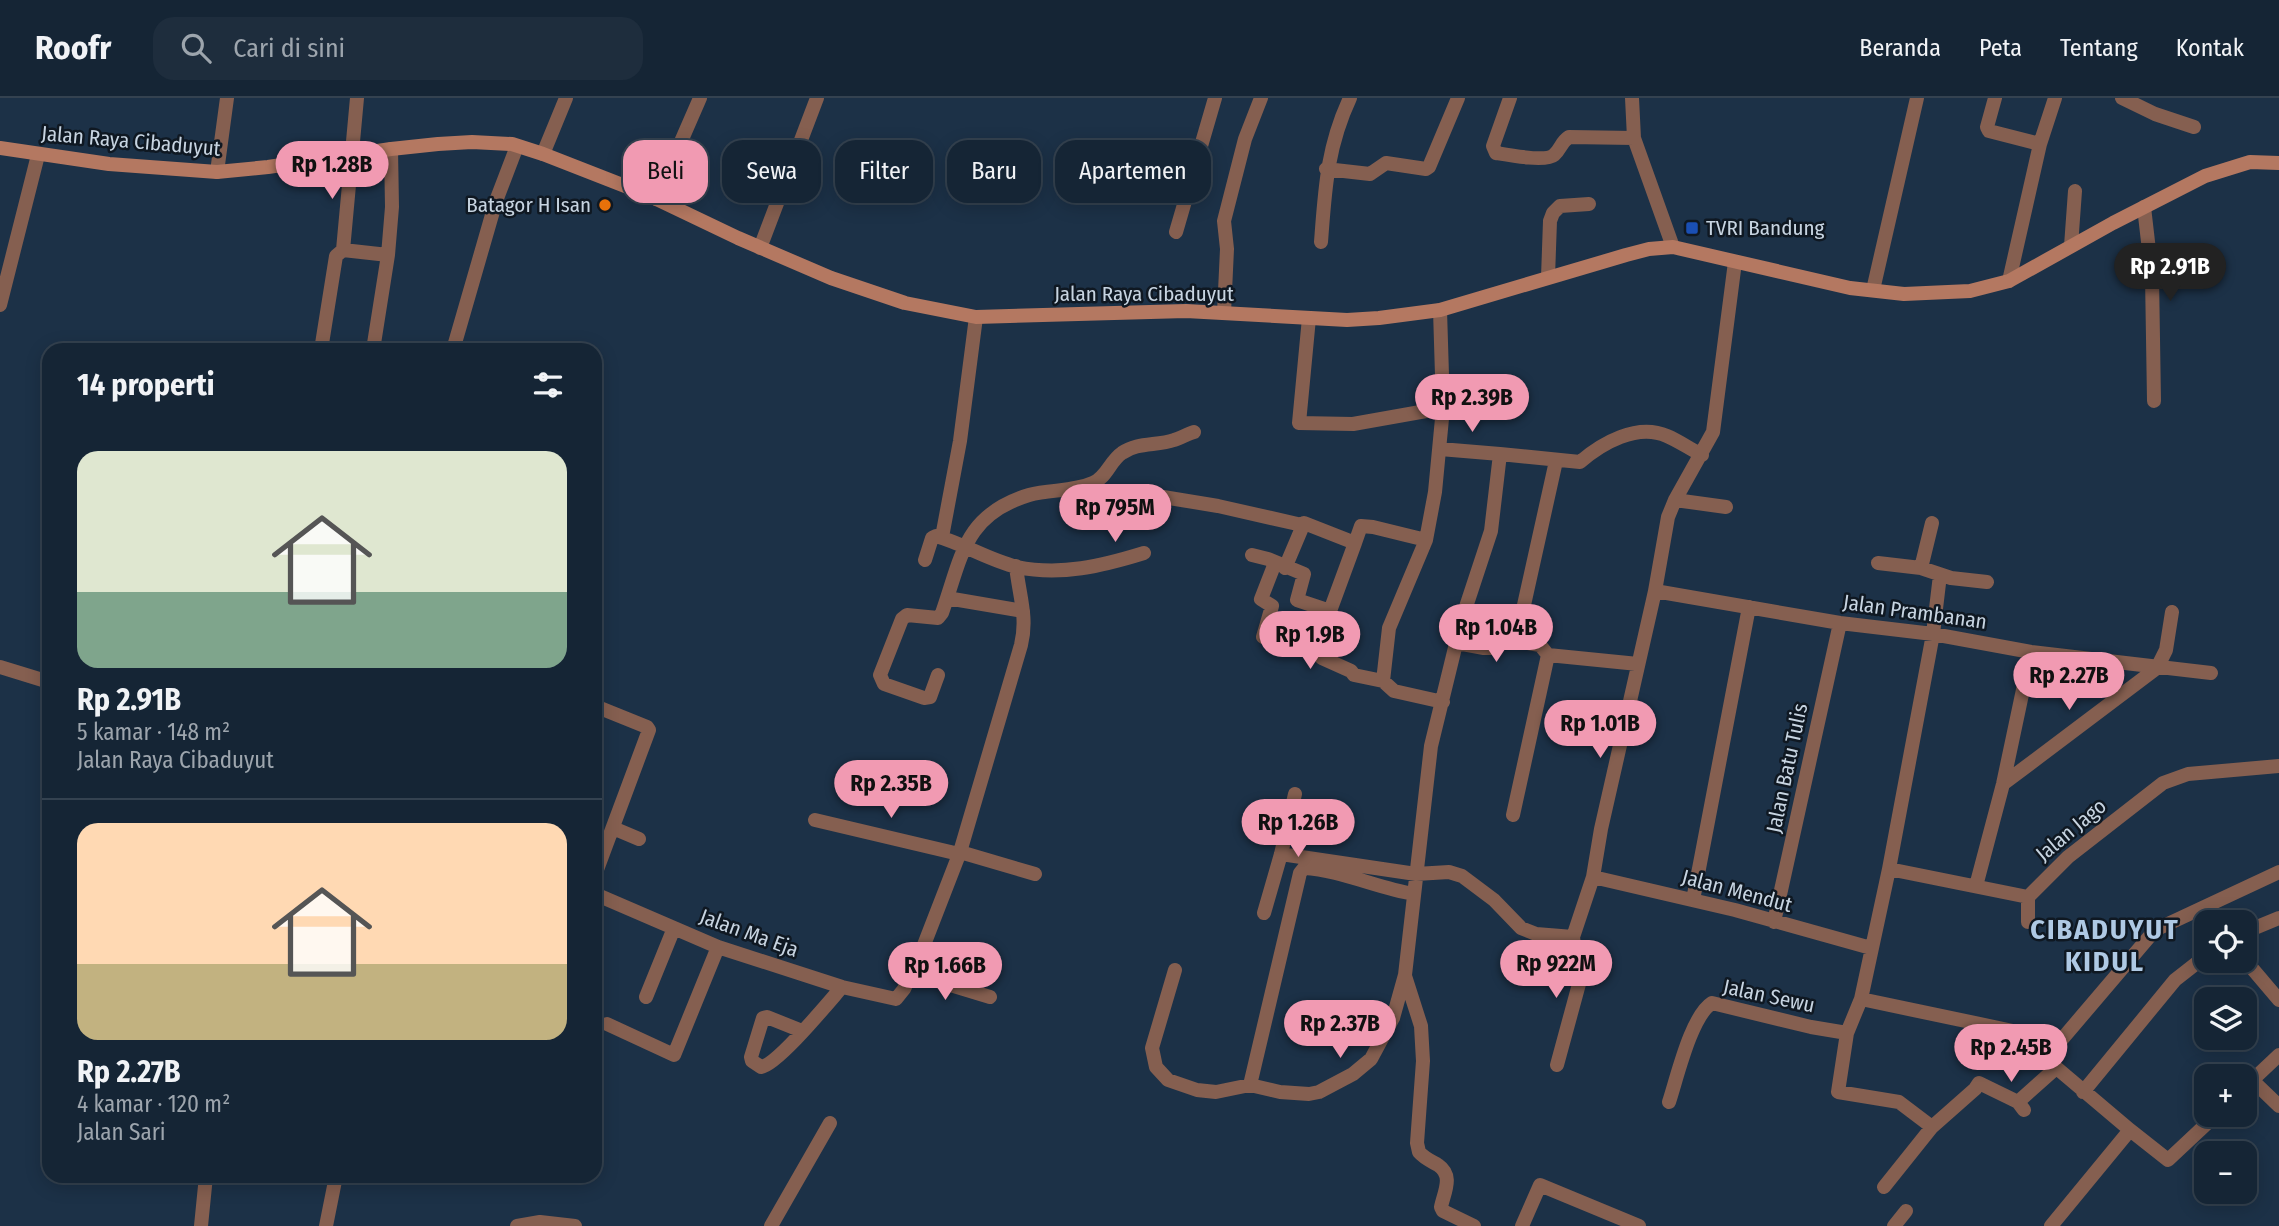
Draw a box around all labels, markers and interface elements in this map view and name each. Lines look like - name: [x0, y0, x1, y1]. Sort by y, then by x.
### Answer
- search box: [153, 17, 643, 80]
- text: Roofr: [35, 28, 111, 68]
- icon: search: [177, 29, 215, 67]
- text: Cari di sini: [233, 33, 345, 64]
- text: Beranda: [1859, 34, 1941, 62]
- text: Peta: [1979, 34, 2022, 62]
- text: Tentang: [2060, 34, 2138, 62]
- text: Kontak: [2176, 34, 2244, 62]
- street label: Jalan Raya Cibaduyut: [40, 120, 222, 162]
- chip: Beli: [623, 140, 708, 203]
- chip: Sewa: [722, 140, 821, 203]
- chip: Filter: [835, 140, 933, 203]
- chip: Baru: [947, 140, 1041, 203]
- chip: Apartemen: [1055, 140, 1211, 203]
- pin: Rp 1.28B: [260, 141, 404, 201]
- text: Rp 1.28B: [292, 150, 372, 178]
- place label: Batagor H Isan: [466, 192, 591, 218]
- marker: Batagor H Isan: [597, 197, 613, 213]
- place label: TVRI Bandung: [1706, 215, 1824, 241]
- marker: TVRI Bandung: [1684, 220, 1700, 236]
- pin: Rp 2.91B: [2098, 244, 2242, 303]
- text: Rp 2.91B: [2130, 252, 2210, 280]
- street label: Jalan Raya Cibaduyut: [1054, 281, 1234, 307]
- icon: filters: [529, 366, 567, 404]
- text: 14 properti: [77, 367, 215, 403]
- pin: Rp 2.39B: [1400, 374, 1544, 434]
- text: Rp 2.39B: [1431, 383, 1513, 411]
- pin: Rp 795M: [1050, 484, 1180, 544]
- text: Rp 795M: [1075, 493, 1155, 521]
- icon: home: [259, 497, 385, 623]
- street label: Jalan Prambanan: [1841, 589, 1989, 635]
- pin: Rp 1.04B: [1424, 604, 1568, 664]
- pin: Rp 1.9B: [1245, 612, 1375, 671]
- text: Rp 1.04B: [1455, 613, 1537, 641]
- text: Rp 1.9B: [1275, 620, 1345, 648]
- pin: Rp 2.27B: [1997, 652, 2141, 712]
- text: Rp 2.27B: [2029, 661, 2109, 689]
- text: Rp 2.91B: [77, 682, 181, 718]
- pin: Rp 1.01B: [1528, 700, 1672, 760]
- street label: Jalan Batu Tulis: [1761, 701, 1813, 835]
- text: Rp 1.01B: [1560, 709, 1640, 737]
- text: 5 kamar · 148 m²: [77, 718, 230, 746]
- text: Jalan Raya Cibaduyut: [77, 746, 274, 774]
- pin: Rp 2.35B: [819, 760, 963, 820]
- text: Rp 2.35B: [850, 769, 932, 797]
- street label: Jalan Jago: [2030, 793, 2112, 867]
- pin: Rp 1.26B: [1226, 800, 1370, 859]
- text: Rp 1.26B: [1258, 808, 1338, 836]
- street label: Jalan Mendut: [1679, 864, 1795, 918]
- icon: home: [259, 869, 385, 995]
- street label: Jalan Ma Eja: [696, 903, 802, 963]
- map controls: [2194, 910, 2257, 1204]
- button: locate: [2194, 910, 2257, 973]
- district label: CIBADUYUT KIDUL: [2030, 913, 2180, 978]
- pin: Rp 922M: [1491, 940, 1621, 1000]
- pin: Rp 1.66B: [873, 942, 1017, 1002]
- text: Rp 922M: [1516, 949, 1596, 977]
- text: Rp 1.66B: [904, 951, 986, 979]
- street label: Jalan Sewu: [1721, 974, 1817, 1018]
- button: layers: [2194, 987, 2257, 1050]
- pin: Rp 2.37B: [1268, 1000, 1412, 1060]
- text: Rp 2.37B: [1300, 1009, 1380, 1037]
- pin: Rp 2.45B: [1939, 1024, 2083, 1084]
- text: Rp 2.45B: [1970, 1033, 2052, 1061]
- text: Rp 2.27B: [77, 1054, 180, 1090]
- button: +: [2194, 1064, 2257, 1127]
- text: 4 kamar · 120 m²: [77, 1090, 230, 1118]
- text: Jalan Sari: [77, 1118, 166, 1146]
- button: −: [2194, 1141, 2257, 1204]

